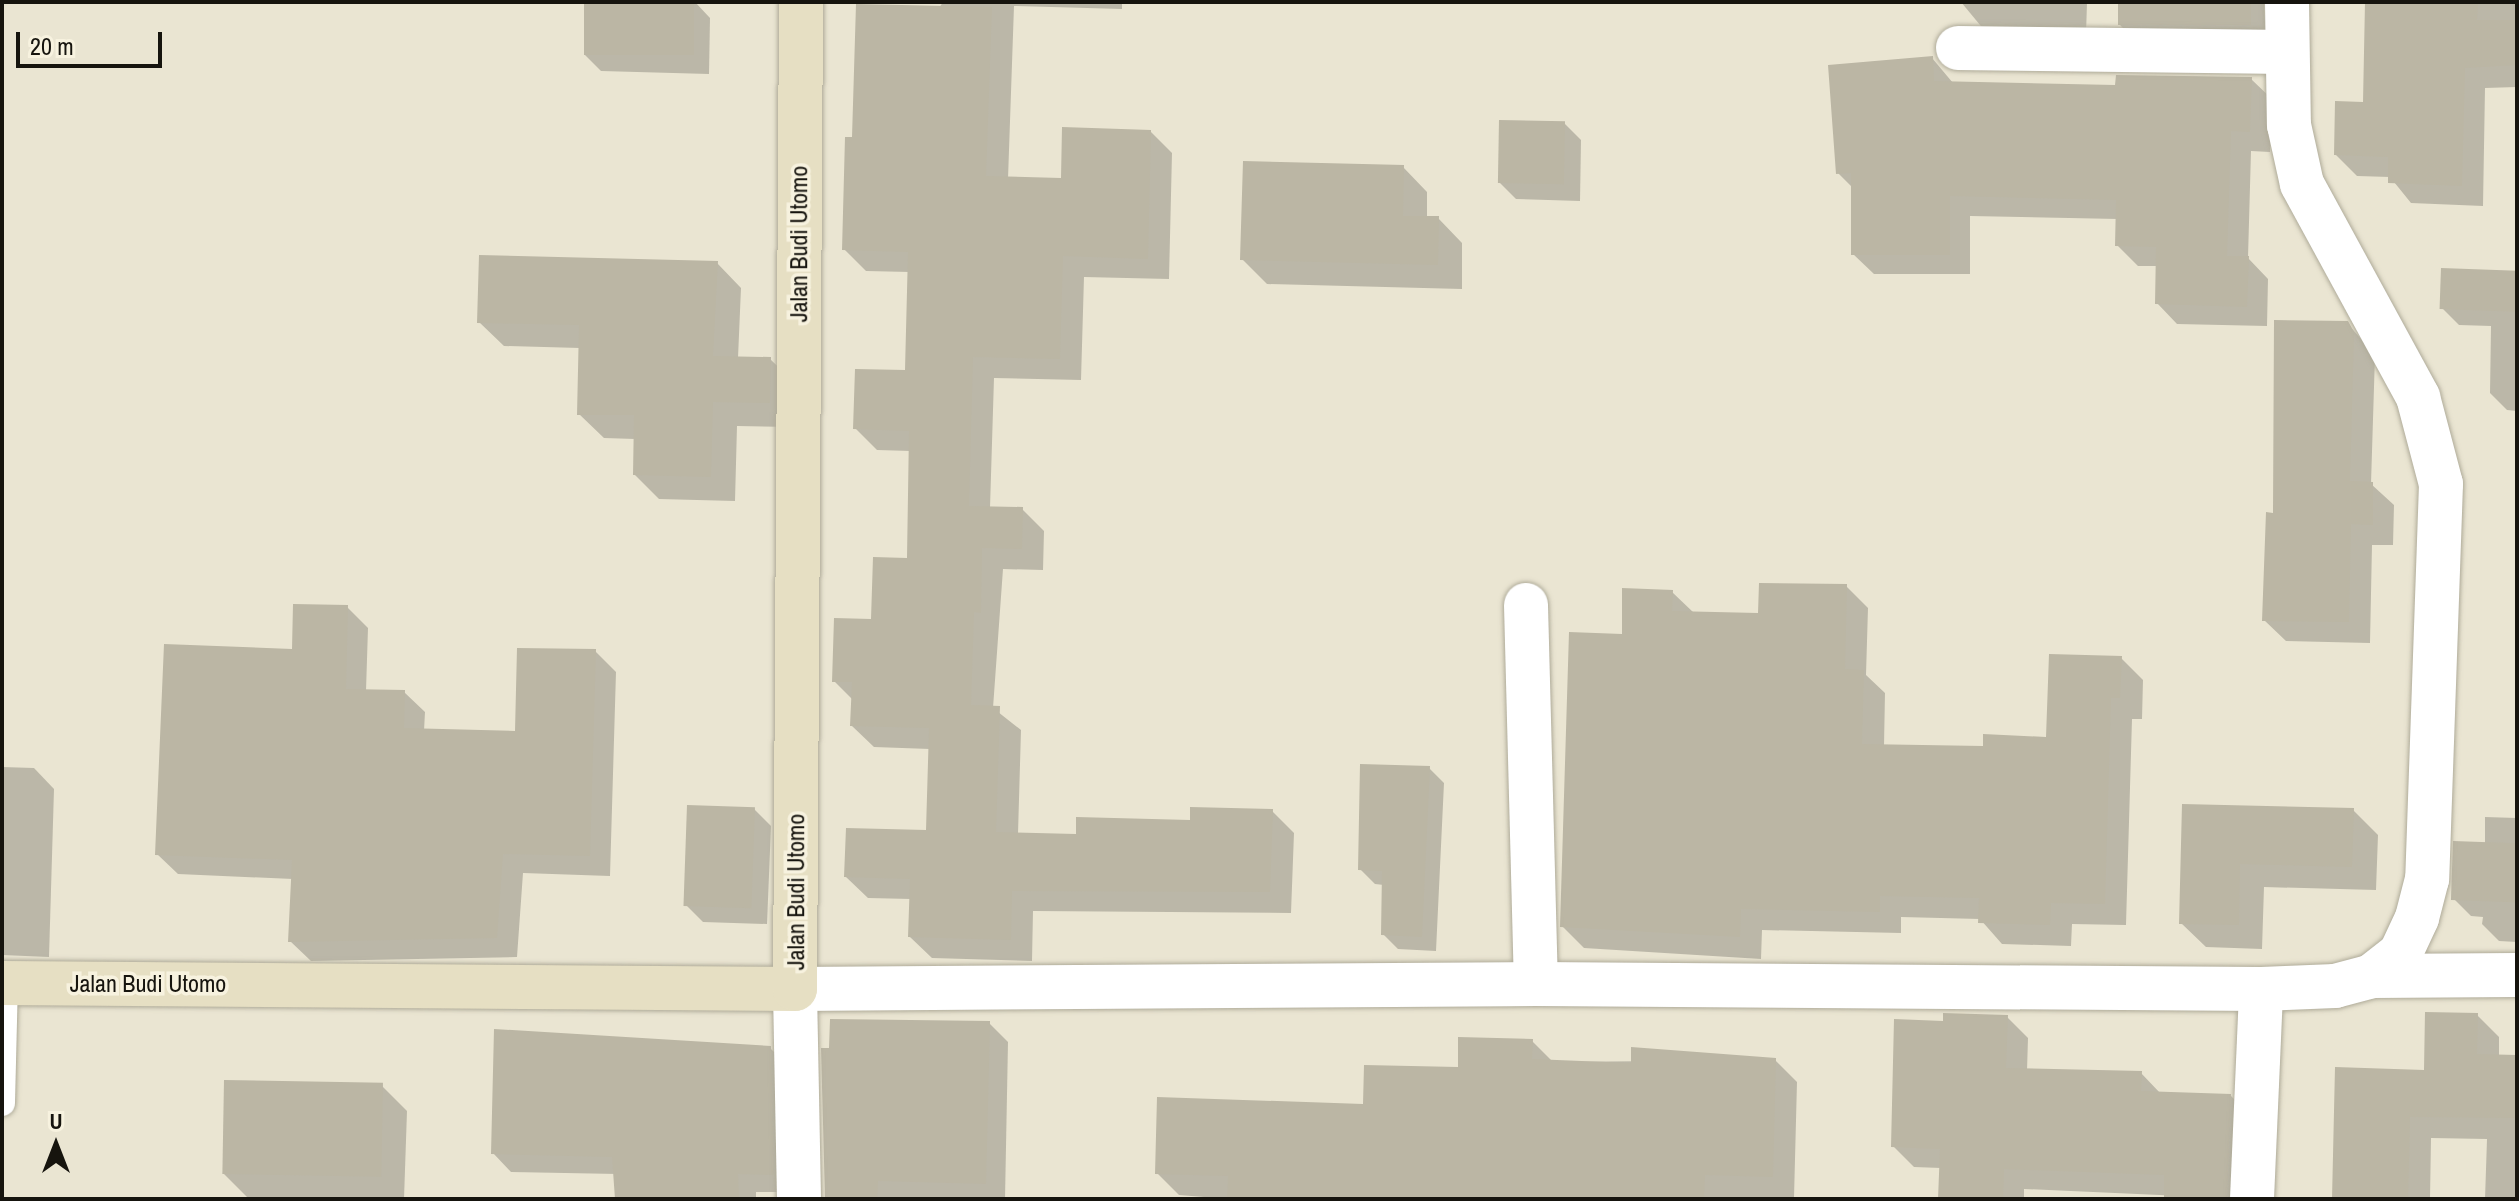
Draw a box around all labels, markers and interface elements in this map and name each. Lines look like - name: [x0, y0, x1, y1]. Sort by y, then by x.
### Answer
- scale bar: [20, 16, 166, 66]
- text: 20 m: [30, 30, 74, 62]
- street label: Jalan Budi Utomo: [785, 166, 813, 322]
- street label: Jalan Budi Utomo: [782, 814, 810, 970]
- street label: Jalan Budi Utomo: [70, 970, 226, 998]
- north arrow: [16, 1105, 96, 1185]
- text: U: [49, 1106, 63, 1136]

